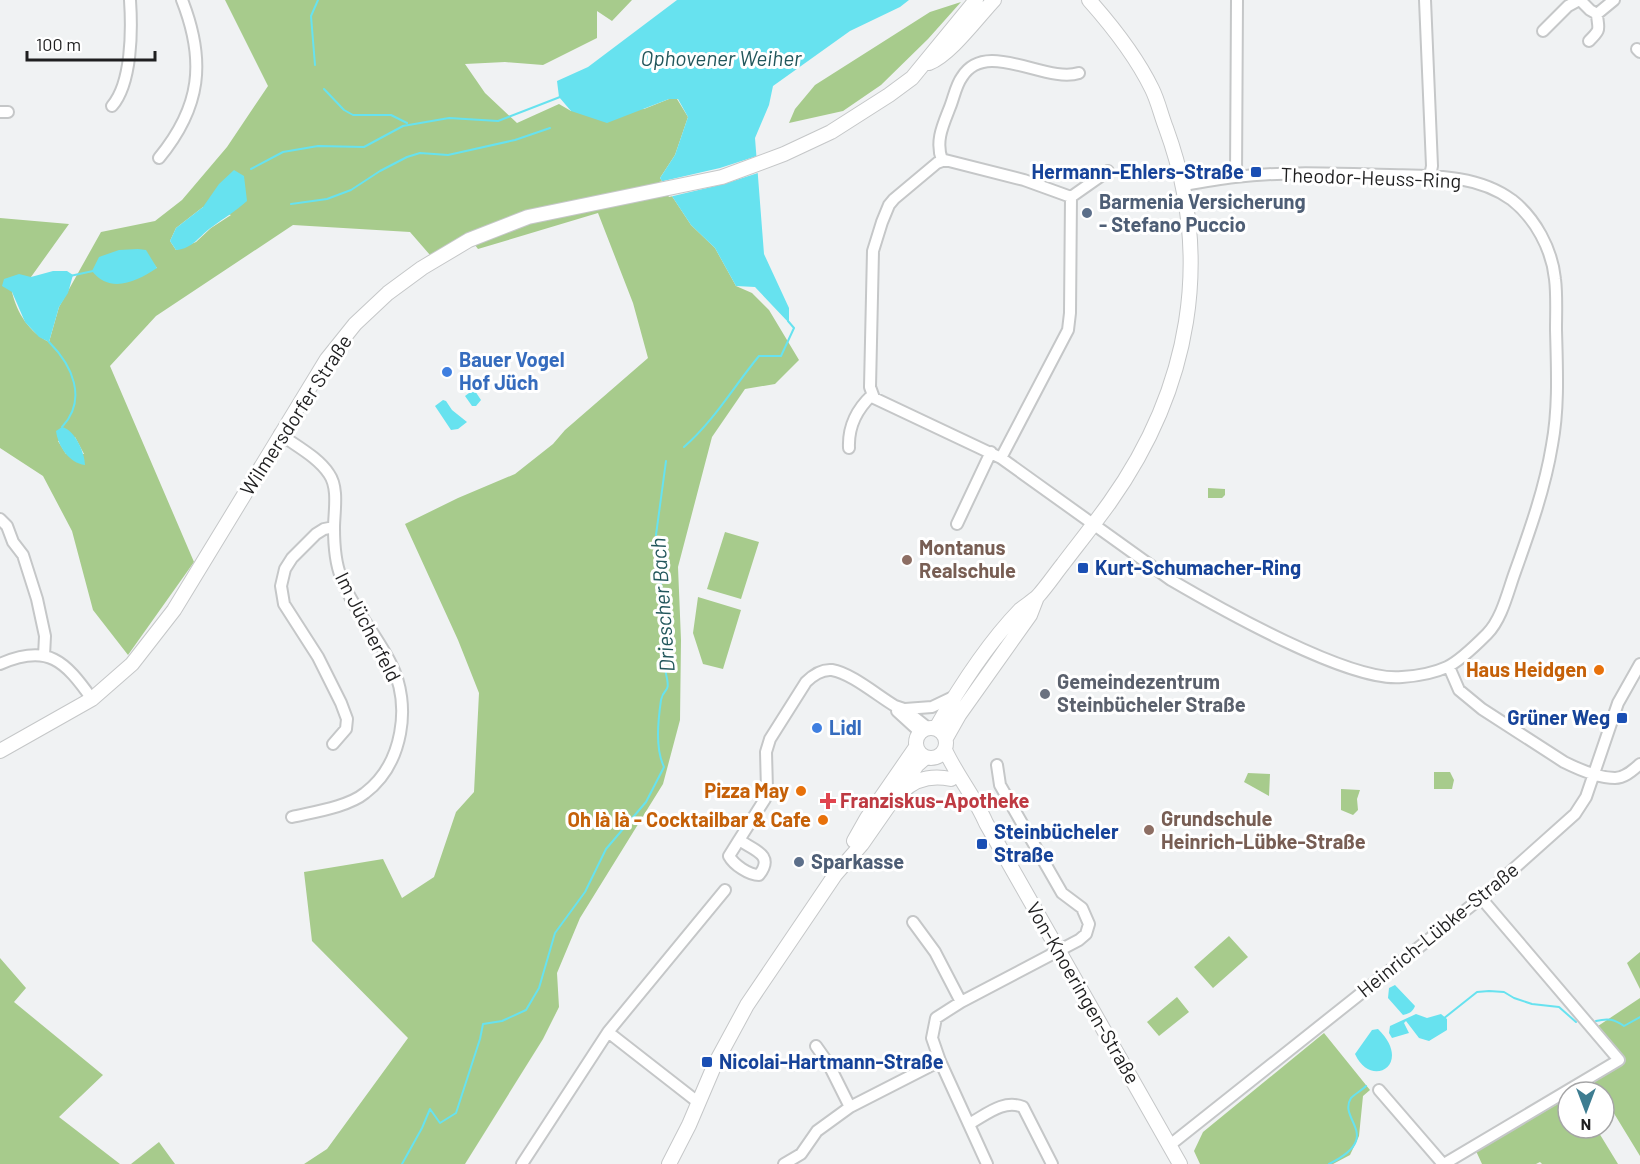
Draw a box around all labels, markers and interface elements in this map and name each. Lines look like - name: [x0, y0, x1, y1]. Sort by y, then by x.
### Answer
- scale bar: [27, 24, 154, 62]
- text: 100 m: [36, 33, 81, 55]
- water label: Ophovener Weiher: [641, 45, 802, 70]
- place label: Hermann-Ehlers-Straße: [1031, 159, 1244, 183]
- street label: Theodor-Heuss-Ring: [1280, 162, 1462, 192]
- marker: Hermann-Ehlers-Straße: [1249, 165, 1263, 179]
- place label: Barmenia Versicherung - Stefano Puccio: [1099, 189, 1306, 236]
- marker: Barmenia Versicherung - Stefano Puccio: [1080, 206, 1094, 220]
- street label: Wilmersdorfer Straße: [234, 330, 356, 499]
- place label: Bauer Vogel Hof Jüch: [459, 347, 565, 394]
- marker: Bauer Vogel Hof Jüch: [440, 365, 454, 379]
- place label: Montanus Realschule: [919, 535, 1016, 582]
- water label: Driescher Bach: [644, 537, 679, 673]
- marker: Montanus Realschule: [900, 553, 914, 567]
- place label: Kurt-Schumacher-Ring: [1095, 555, 1301, 579]
- marker: Kurt-Schumacher-Ring: [1076, 561, 1090, 575]
- street label: Im Jücherfeld: [331, 568, 407, 685]
- place label: Haus Heidgen: [1466, 657, 1587, 681]
- marker: Haus Heidgen: [1592, 663, 1606, 677]
- place label: Gemeindezentrum Steinbücheler Straße: [1057, 669, 1246, 716]
- marker: Gemeindezentrum Steinbücheler Straße: [1038, 687, 1052, 701]
- place label: Grüner Weg: [1507, 705, 1610, 729]
- marker: Grüner Weg: [1615, 711, 1629, 725]
- place label: Lidl: [829, 715, 862, 739]
- marker: Lidl: [810, 721, 824, 735]
- place label: Pizza May: [704, 778, 789, 802]
- marker: Pizza May: [794, 784, 808, 798]
- place label: Franziskus-Apotheke: [840, 788, 1029, 812]
- marker: Franziskus-Apotheke: [821, 794, 835, 808]
- place label: Grundschule Heinrich-Lübke-Straße: [1161, 806, 1366, 853]
- place label: Oh là là - Cocktailbar & Cafe: [568, 807, 811, 831]
- marker: Oh là là - Cocktailbar & Cafe: [816, 813, 830, 827]
- place label: Steinbücheler Straße: [994, 819, 1119, 866]
- marker: Grundschule Heinrich-Lübke-Straße: [1142, 823, 1156, 837]
- marker: Steinbücheler Straße: [975, 837, 989, 851]
- place label: Sparkasse: [811, 849, 904, 873]
- marker: Sparkasse: [792, 855, 806, 869]
- street label: Heinrich-Lübke-Straße: [1352, 857, 1523, 1002]
- street label: Von-Knoeringen-Straße: [1022, 897, 1146, 1088]
- place label: Nicolai-Hartmann-Straße: [719, 1049, 944, 1073]
- marker: Nicolai-Hartmann-Straße: [700, 1055, 714, 1069]
- north arrow: [1556, 1080, 1616, 1140]
- text: N: [1581, 1116, 1591, 1135]

